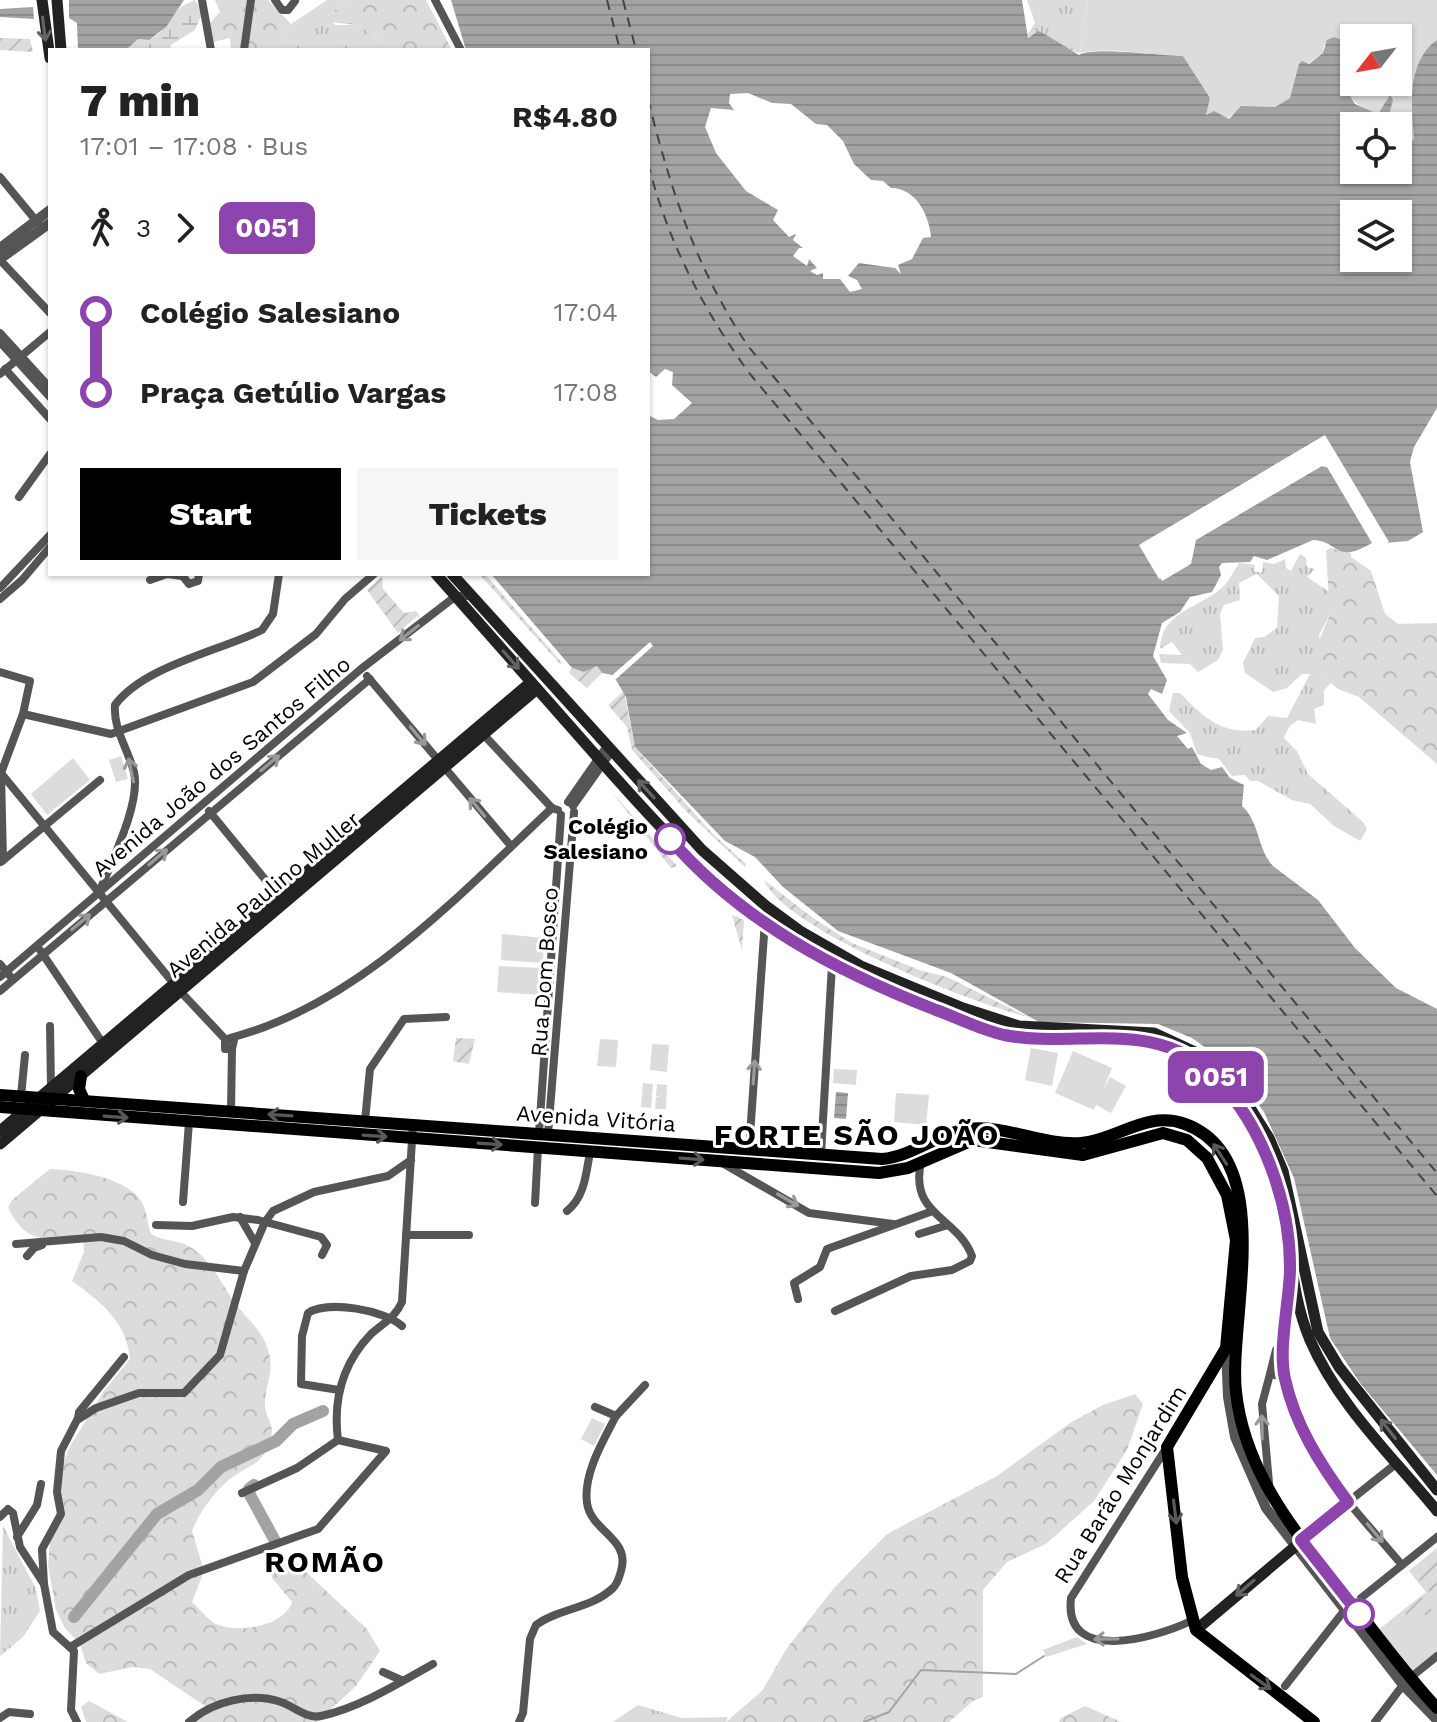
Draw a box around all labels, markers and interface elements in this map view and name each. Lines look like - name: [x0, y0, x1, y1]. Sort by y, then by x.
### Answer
- one-way arrow: [37, 16, 52, 42]
- north arrow: [1340, 24, 1412, 96]
- map controls: [1340, 24, 1412, 272]
- text: 7 min: [80, 75, 200, 127]
- text: R$4.80: [512, 99, 618, 134]
- button: locate: [1340, 112, 1412, 184]
- text: 17:01 – 17:08 · Bus: [80, 131, 308, 161]
- button: layers: [1340, 200, 1412, 272]
- icon: walk: [80, 206, 124, 250]
- icon: forward: [163, 206, 207, 250]
- text: 0051: [235, 211, 299, 244]
- text: 3: [136, 213, 151, 243]
- text: Colégio Salesiano: [140, 295, 400, 330]
- text: 17:04: [554, 297, 618, 327]
- text: Praça Getúlio Vargas: [140, 375, 446, 410]
- text: 17:08: [553, 377, 618, 407]
- button: Start: [80, 468, 341, 560]
- button: Tickets: [357, 468, 618, 560]
- one-way arrow: [399, 624, 420, 641]
- one-way arrow: [502, 650, 520, 670]
- street label: Avenida João dos Santos Filho: [87, 651, 355, 882]
- one-way arrow: [409, 725, 427, 746]
- one-way arrow: [260, 754, 280, 772]
- one-way arrow: [123, 758, 138, 784]
- one-way arrow: [636, 779, 655, 799]
- one-way arrow: [468, 797, 486, 817]
- street label: Avenida Paulino Muller: [162, 806, 365, 982]
- place label: Colégio Salesiano: [544, 814, 648, 864]
- marker: Colégio Salesiano: [655, 824, 685, 854]
- one-way arrow: [147, 848, 168, 866]
- street label: Rua Dom Bosco: [526, 887, 563, 1058]
- one-way arrow: [70, 913, 90, 931]
- line badge: 0051: [1160, 1051, 1272, 1103]
- one-way arrow: [747, 1059, 762, 1086]
- text: 0051: [1184, 1060, 1248, 1093]
- street label: Avenida Vitória: [515, 1100, 676, 1137]
- one-way arrow: [267, 1107, 293, 1122]
- one-way arrow: [102, 1109, 129, 1124]
- district label: FORTE SÃO JOÃO: [714, 1117, 1000, 1152]
- one-way arrow: [361, 1129, 388, 1144]
- one-way arrow: [476, 1137, 503, 1152]
- one-way arrow: [1211, 1144, 1228, 1166]
- one-way arrow: [678, 1152, 705, 1167]
- one-way arrow: [775, 1193, 799, 1209]
- street label: Rua Barão Monjardim: [1049, 1381, 1192, 1588]
- one-way arrow: [1255, 1414, 1270, 1441]
- one-way arrow: [1379, 1419, 1396, 1440]
- one-way arrow: [1167, 1498, 1182, 1525]
- one-way arrow: [1366, 1523, 1384, 1543]
- district label: ROMÃO: [264, 1544, 386, 1579]
- one-way arrow: [1235, 1579, 1255, 1597]
- unlabelled marker: [1344, 1599, 1374, 1629]
- one-way arrow: [1093, 1632, 1120, 1647]
- one-way arrow: [1250, 1674, 1272, 1690]

